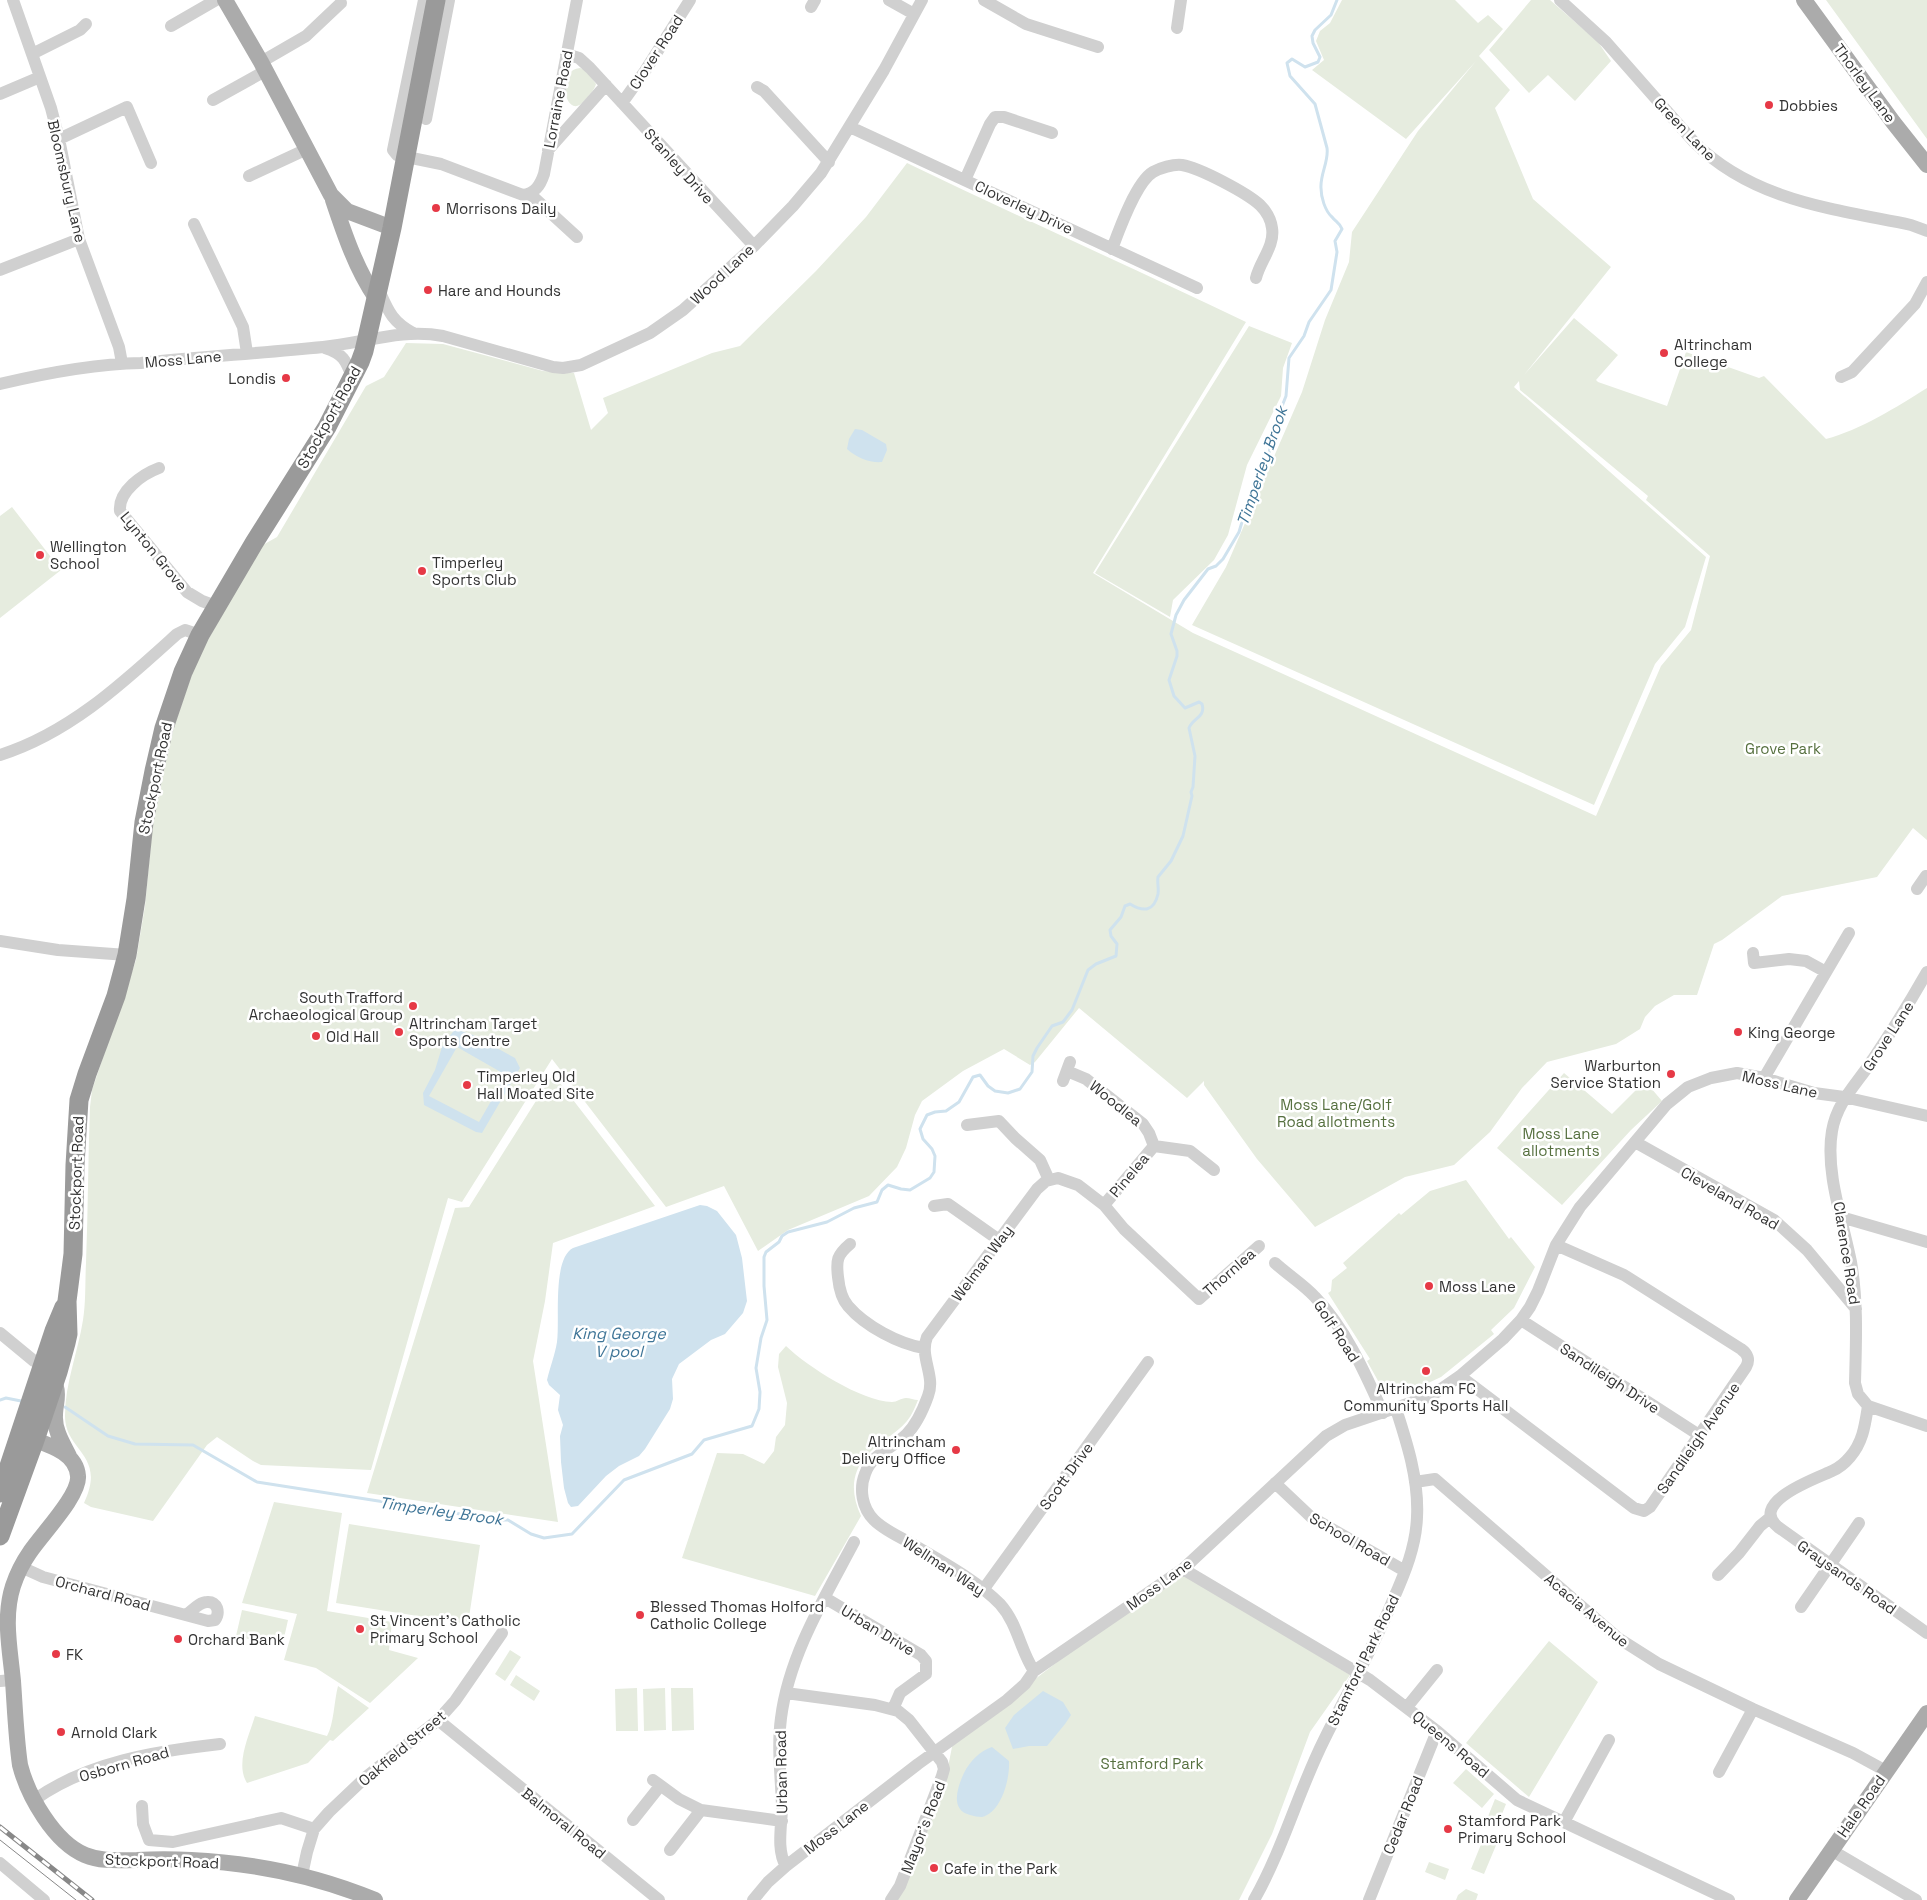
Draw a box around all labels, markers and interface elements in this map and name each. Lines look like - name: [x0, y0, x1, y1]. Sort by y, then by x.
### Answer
- street label: Clover Road: [625, 11, 687, 93]
- street label: Thorley Lane: [1830, 40, 1900, 126]
- street label: Lorraine Road: [539, 48, 577, 150]
- street label: Green Lane: [1650, 93, 1720, 165]
- place label: Dobbies: [1779, 96, 1838, 115]
- marker: Dobbies: [1763, 99, 1775, 111]
- street label: Bloomsbury Lane: [44, 118, 90, 244]
- street label: Stanley Drive: [640, 124, 718, 208]
- street label: Cloverley Drive: [972, 176, 1076, 238]
- place label: Morrisons Daily: [446, 199, 556, 218]
- marker: Morrisons Daily: [430, 202, 442, 214]
- street label: Wood Lane: [686, 240, 758, 308]
- place label: Hare and Hounds: [438, 281, 561, 300]
- marker: Hare and Hounds: [422, 284, 434, 296]
- place label: Altrincham College: [1674, 335, 1752, 371]
- street label: Moss Lane: [144, 346, 222, 372]
- marker: Altrincham College: [1658, 347, 1670, 359]
- street label: Stockport Road: [293, 362, 365, 472]
- place label: Londis: [228, 369, 276, 388]
- marker: Londis: [280, 372, 292, 384]
- water label: Timperley Brook: [1232, 401, 1293, 528]
- street label: Lynton Grove: [116, 508, 192, 594]
- place label: Wellington School: [50, 537, 127, 573]
- marker: Wellington School: [34, 549, 46, 561]
- place label: Timperley Sports Club: [432, 553, 517, 589]
- marker: Timperley Sports Club: [416, 565, 428, 577]
- street label: Stockport Road: [134, 720, 176, 836]
- park label: Grove Park: [1745, 739, 1821, 758]
- place label: South Trafford Archaeological Group: [249, 988, 403, 1024]
- street label: Grove Lane: [1858, 997, 1918, 1075]
- marker: South Trafford Archaeological Group: [407, 1000, 419, 1012]
- place label: Altrincham Target Sports Centre: [409, 1014, 537, 1050]
- place label: King George: [1748, 1023, 1836, 1042]
- marker: Altrincham Target Sports Centre: [393, 1026, 405, 1038]
- marker: King George: [1732, 1026, 1744, 1038]
- place label: Old Hall: [326, 1027, 379, 1046]
- marker: Old Hall: [310, 1030, 322, 1042]
- place label: Warburton Service Station: [1551, 1056, 1661, 1092]
- street label: Moss Lane: [1740, 1066, 1820, 1102]
- place label: Timperley Old Hall Moated Site: [477, 1067, 595, 1103]
- marker: Warburton Service Station: [1665, 1068, 1677, 1080]
- street label: Woodlea: [1086, 1076, 1146, 1130]
- marker: Timperley Old Hall Moated Site: [461, 1079, 473, 1091]
- park label: Moss Lane/Golf Road allotments: [1277, 1095, 1395, 1131]
- street label: Stockport Road: [65, 1116, 87, 1230]
- park label: Moss Lane allotments: [1522, 1124, 1600, 1160]
- street label: Pinelea: [1105, 1149, 1153, 1201]
- street label: Cleveland Road: [1677, 1162, 1783, 1234]
- street label: Clarence Road: [1829, 1200, 1865, 1306]
- street label: Welman Way: [947, 1221, 1017, 1305]
- street label: Thornlea: [1199, 1244, 1259, 1300]
- place label: Moss Lane: [1439, 1277, 1516, 1296]
- marker: Moss Lane: [1423, 1280, 1435, 1292]
- street label: Golf Road: [1310, 1296, 1364, 1366]
- water label: King George V pool: [572, 1323, 666, 1362]
- street label: Sandileigh Drive: [1557, 1339, 1664, 1417]
- marker: Altrincham FC Community Sports Hall: [1420, 1365, 1432, 1377]
- street label: Sandileigh Avenue: [1652, 1378, 1744, 1498]
- place label: Altrincham FC Community Sports Hall: [1344, 1379, 1508, 1415]
- place label: Altrincham Delivery Office: [842, 1432, 946, 1468]
- street label: Scott Drive: [1035, 1438, 1097, 1514]
- marker: Altrincham Delivery Office: [950, 1444, 962, 1456]
- water label: Timperley Brook: [378, 1492, 507, 1530]
- street label: School Road: [1306, 1508, 1394, 1570]
- street label: Wellman Way: [899, 1532, 989, 1600]
- street label: Graysands Road: [1794, 1536, 1900, 1618]
- street label: Moss Lane: [1122, 1554, 1196, 1614]
- street label: Acacia Avenue: [1541, 1569, 1633, 1651]
- street label: Orchard Road: [53, 1571, 153, 1615]
- street label: Stamford Park Road: [1323, 1591, 1403, 1729]
- place label: Blessed Thomas Holford Catholic College: [650, 1597, 824, 1633]
- street label: Urban Drive: [838, 1601, 919, 1660]
- marker: Blessed Thomas Holford Catholic College: [634, 1609, 646, 1621]
- place label: St Vincent's Catholic Primary School: [370, 1611, 521, 1647]
- marker: St Vincent's Catholic Primary School: [354, 1623, 366, 1635]
- place label: Orchard Bank: [188, 1630, 285, 1649]
- marker: Orchard Bank: [172, 1633, 184, 1645]
- place label: FK: [66, 1645, 83, 1664]
- marker: FK: [50, 1648, 62, 1660]
- street label: Oakfield Street: [354, 1706, 450, 1790]
- street label: Queens Road: [1409, 1706, 1493, 1782]
- place label: Arnold Clark: [71, 1723, 157, 1742]
- marker: Arnold Clark: [55, 1726, 67, 1738]
- street label: Urban Road: [771, 1730, 791, 1814]
- street label: Osborn Road: [77, 1742, 171, 1786]
- park label: Stamford Park: [1100, 1754, 1204, 1773]
- street label: Hale Road: [1833, 1771, 1889, 1841]
- street label: Cedar Road: [1379, 1773, 1427, 1857]
- street label: Mayor's Road: [897, 1778, 949, 1876]
- street label: Balmoral Road: [518, 1783, 610, 1863]
- street label: Moss Lane: [800, 1796, 872, 1858]
- place label: Stamford Park Primary School: [1458, 1811, 1566, 1847]
- marker: Stamford Park Primary School: [1442, 1823, 1454, 1835]
- street label: Stockport Road: [105, 1850, 219, 1872]
- place label: Cafe in the Park: [944, 1859, 1058, 1878]
- marker: Cafe in the Park: [928, 1862, 940, 1874]

